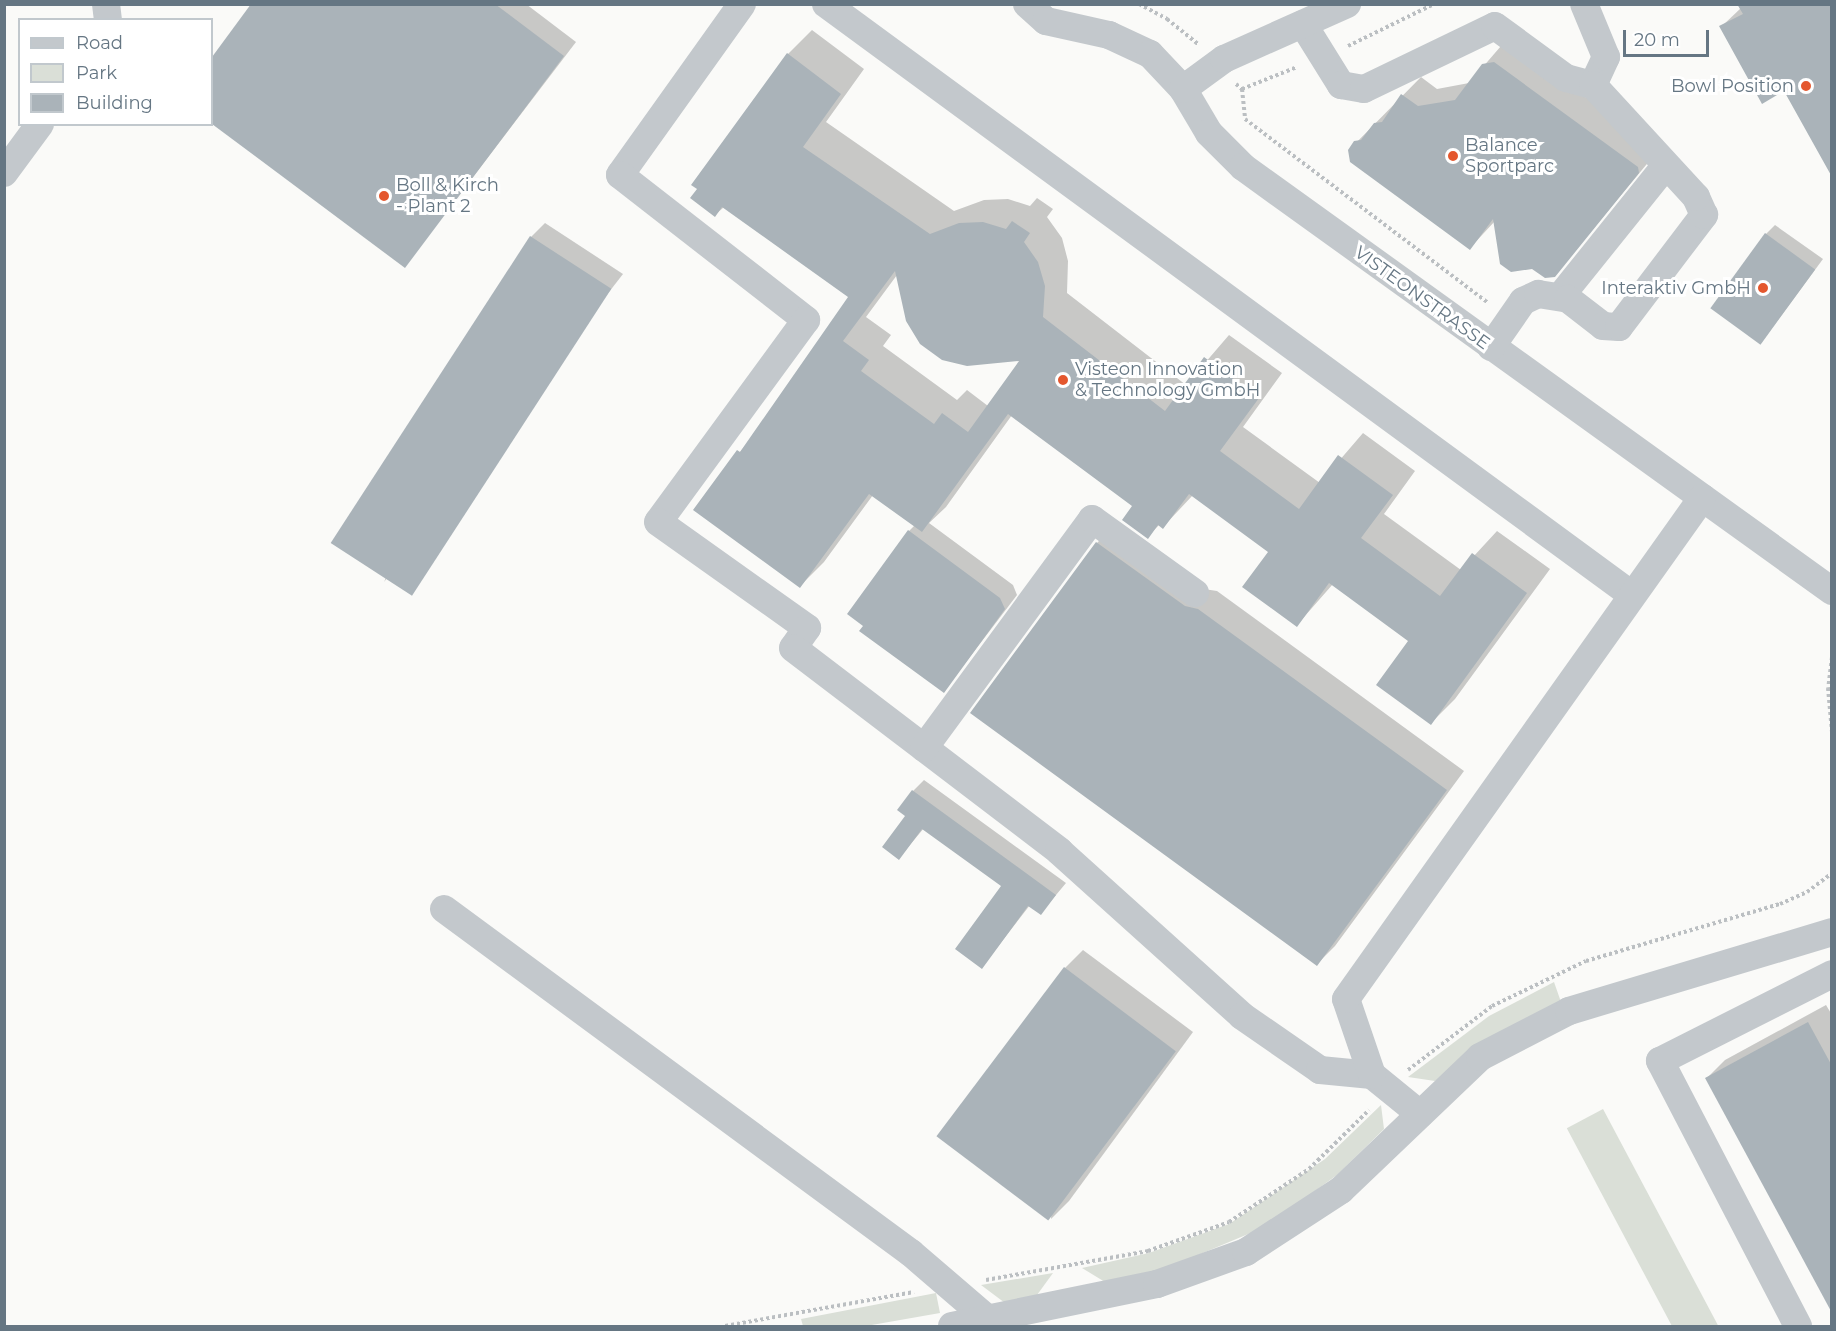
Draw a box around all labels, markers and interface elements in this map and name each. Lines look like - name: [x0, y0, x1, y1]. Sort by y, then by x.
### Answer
- legend: [18, 18, 213, 126]
- scale bar: [1626, 18, 1712, 56]
- text: 20 m: [1634, 29, 1680, 51]
- text: Road: [76, 32, 123, 54]
- text: Park: [76, 62, 117, 84]
- place label: Bowl Position: [1671, 75, 1794, 97]
- marker: Bowl Position: [1799, 79, 1813, 93]
- text: Building: [76, 92, 153, 114]
- place label: Balance Sportparc: [1465, 135, 1554, 178]
- marker: Balance Sportparc: [1446, 149, 1460, 163]
- place label: Boll & Kirch - Plant 2: [396, 175, 499, 218]
- marker: Boll & Kirch - Plant 2: [377, 189, 391, 203]
- street label: VISTEONSTRASSE: [1350, 242, 1494, 354]
- place label: Interaktiv GmbH: [1601, 277, 1751, 299]
- marker: Interaktiv GmbH: [1756, 281, 1770, 295]
- place label: Visteon Innovation & Technology GmbH: [1075, 359, 1260, 401]
- marker: Visteon Innovation & Technology GmbH: [1056, 373, 1070, 387]

